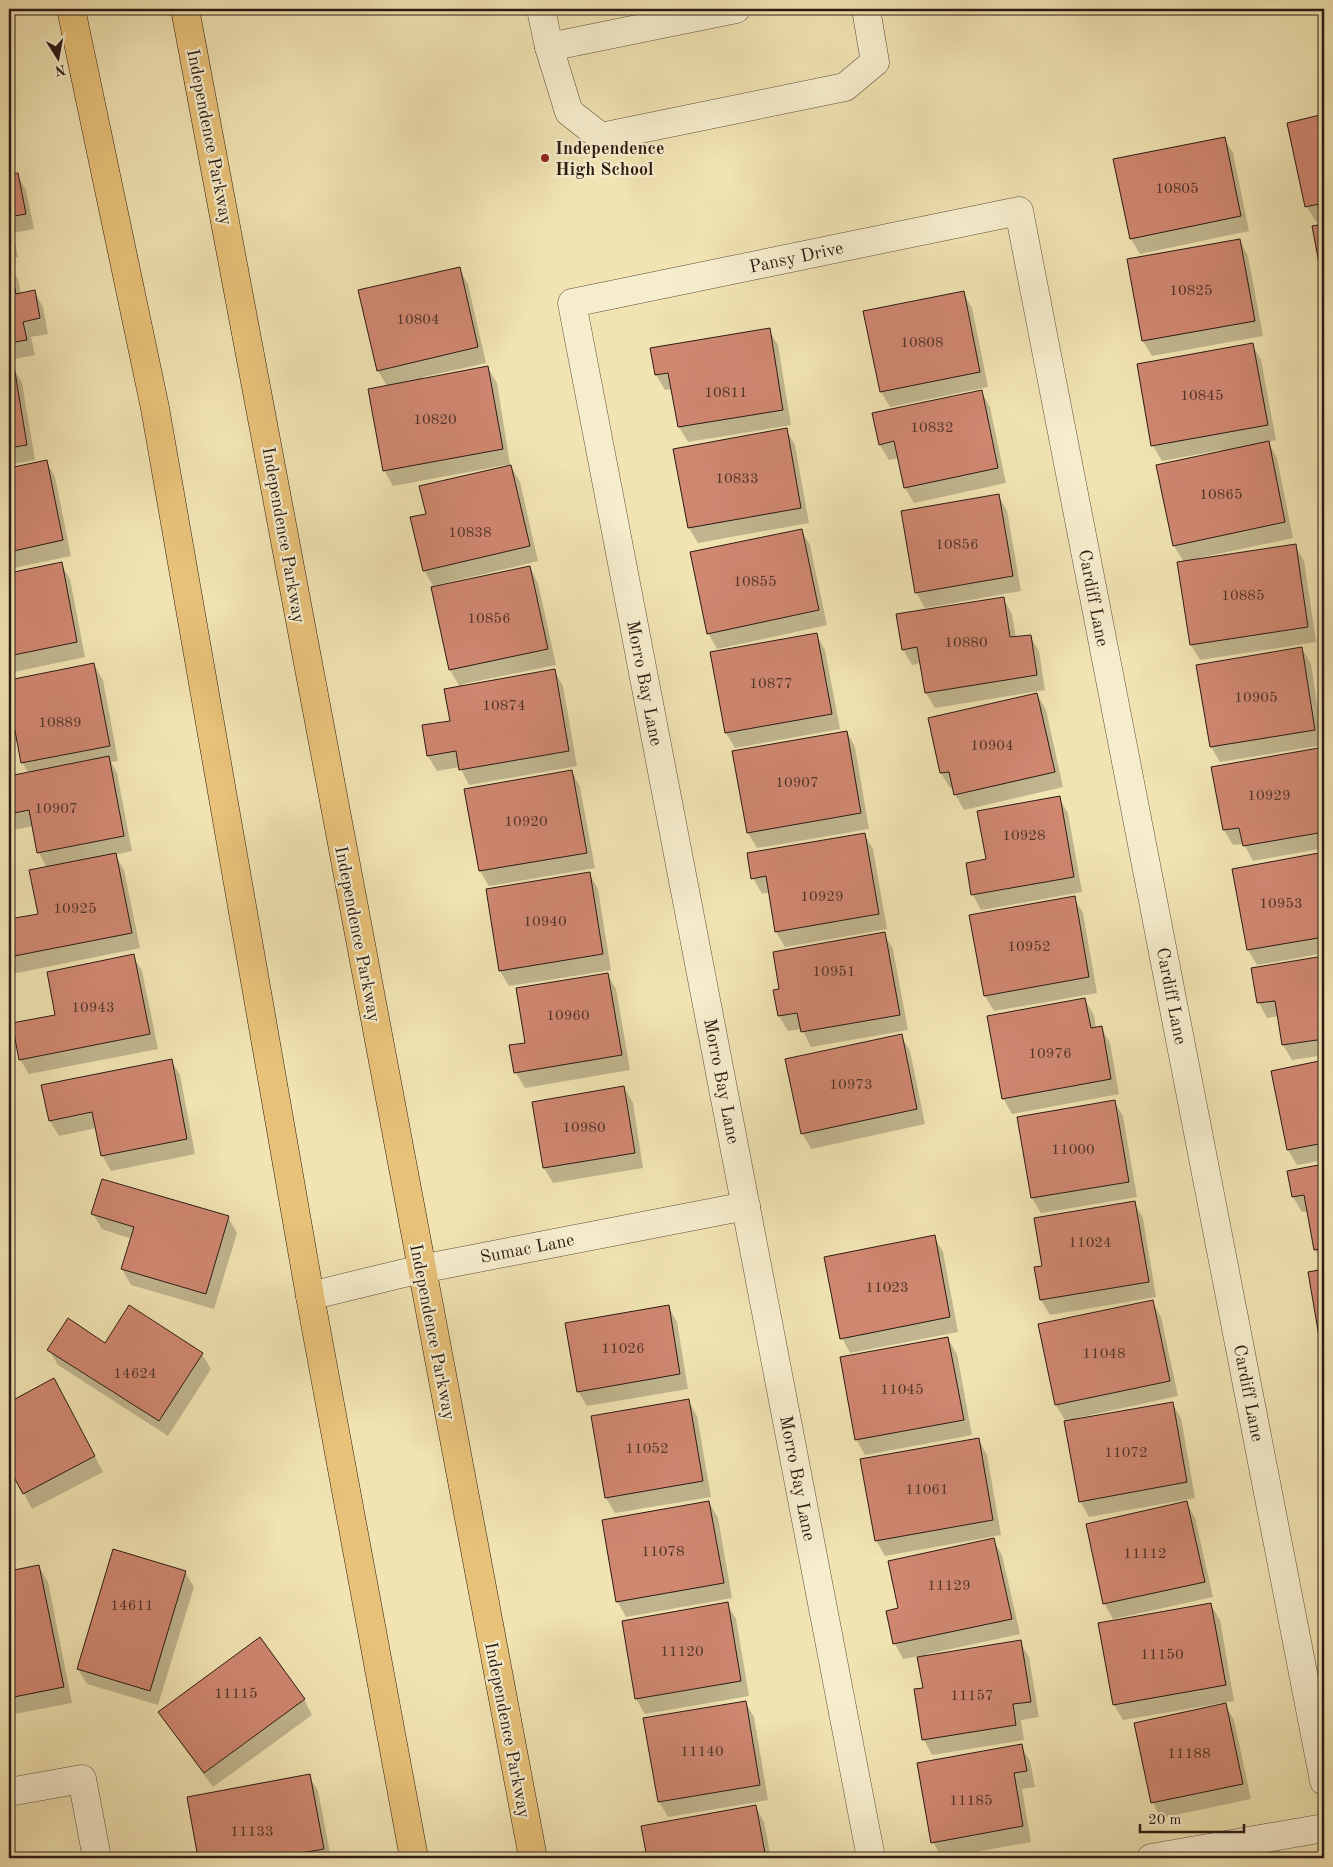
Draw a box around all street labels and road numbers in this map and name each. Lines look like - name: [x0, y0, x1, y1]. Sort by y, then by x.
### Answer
- street label: Independence Parkway: [183, 48, 235, 227]
- street label: Pansy Drive: [748, 239, 845, 277]
- street label: Independence Parkway: [259, 445, 307, 625]
- street label: Cardiff Lane: [1075, 548, 1111, 648]
- street label: Morro Bay Lane: [623, 619, 665, 747]
- street label: Independence Parkway: [331, 845, 383, 1024]
- street label: Cardiff Lane: [1153, 946, 1189, 1046]
- street label: Morro Bay Lane: [700, 1017, 742, 1145]
- street label: Sumac Lane: [478, 1231, 576, 1267]
- street label: Independence Parkway: [406, 1243, 458, 1422]
- street label: Cardiff Lane: [1230, 1343, 1266, 1443]
- street label: Morro Bay Lane: [776, 1414, 818, 1542]
- street label: Independence Parkway: [481, 1641, 533, 1820]

